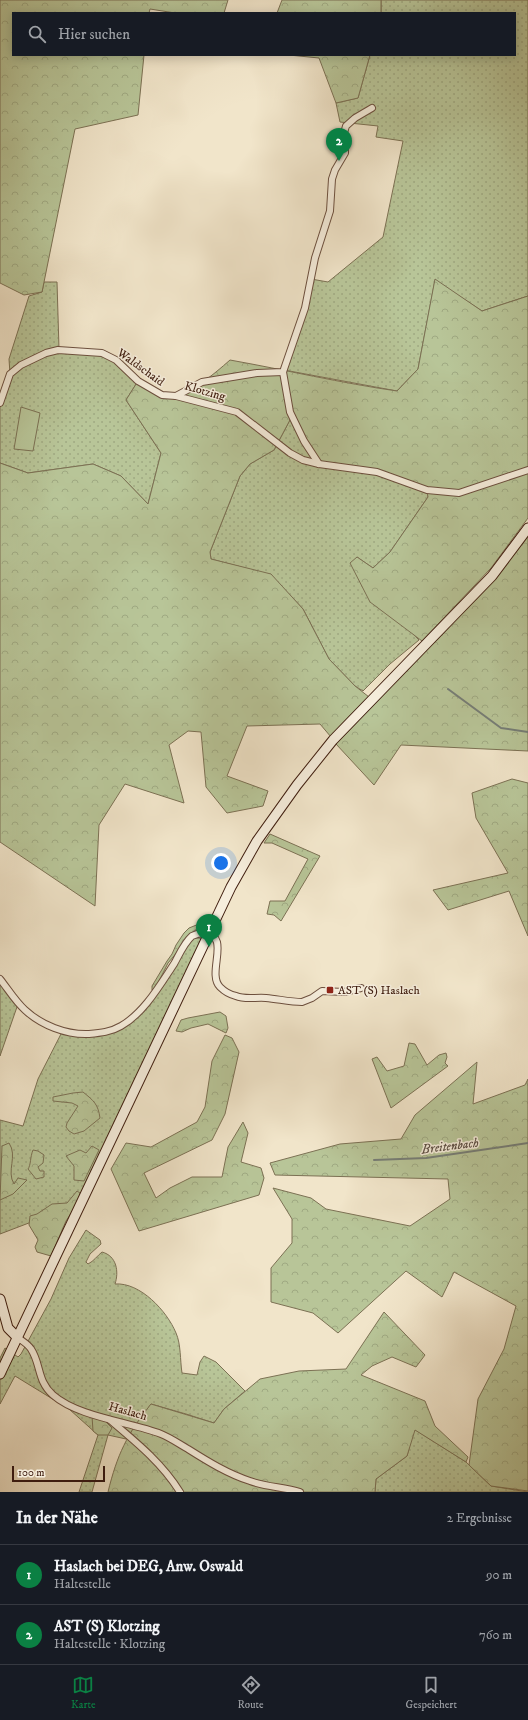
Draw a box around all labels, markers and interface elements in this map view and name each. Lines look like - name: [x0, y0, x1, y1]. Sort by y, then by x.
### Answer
- search box: [12, 12, 516, 56]
- icon: search: [26, 23, 48, 45]
- text: Hier suchen: [58, 25, 130, 44]
- pin: 2: [326, 128, 352, 161]
- street label: Waldschaid: [113, 345, 167, 390]
- street label: Klotzing: [183, 378, 227, 405]
- your location: [211, 853, 231, 873]
- pin: 1: [196, 914, 222, 947]
- place label: AST (S) Haslach: [338, 983, 421, 998]
- marker: AST (S) Haslach: [325, 985, 335, 995]
- water label: Breitenbach: [420, 1135, 480, 1158]
- street label: Haslach: [107, 1399, 150, 1424]
- scale bar: [12, 1464, 105, 1483]
- text: 100 m: [18, 1466, 44, 1480]
- text: In der Nähe: [16, 1507, 98, 1529]
- text: 2 Ergebnisse: [447, 1510, 512, 1526]
- text: Haslach bei DEG, Anw. Oswald: [54, 1557, 243, 1576]
- text: 1: [27, 1567, 31, 1583]
- text: 90 m: [486, 1567, 512, 1583]
- text: Haltestelle: [54, 1576, 111, 1592]
- text: AST (S) Klotzing: [54, 1617, 160, 1636]
- text: 2: [26, 1627, 32, 1643]
- text: 760 m: [479, 1627, 512, 1643]
- text: Haltestelle · Klotzing: [54, 1636, 165, 1652]
- tab: Karte: [71, 1674, 96, 1712]
- tab: Route: [238, 1674, 264, 1712]
- tab: Gespeichert: [406, 1674, 457, 1712]

